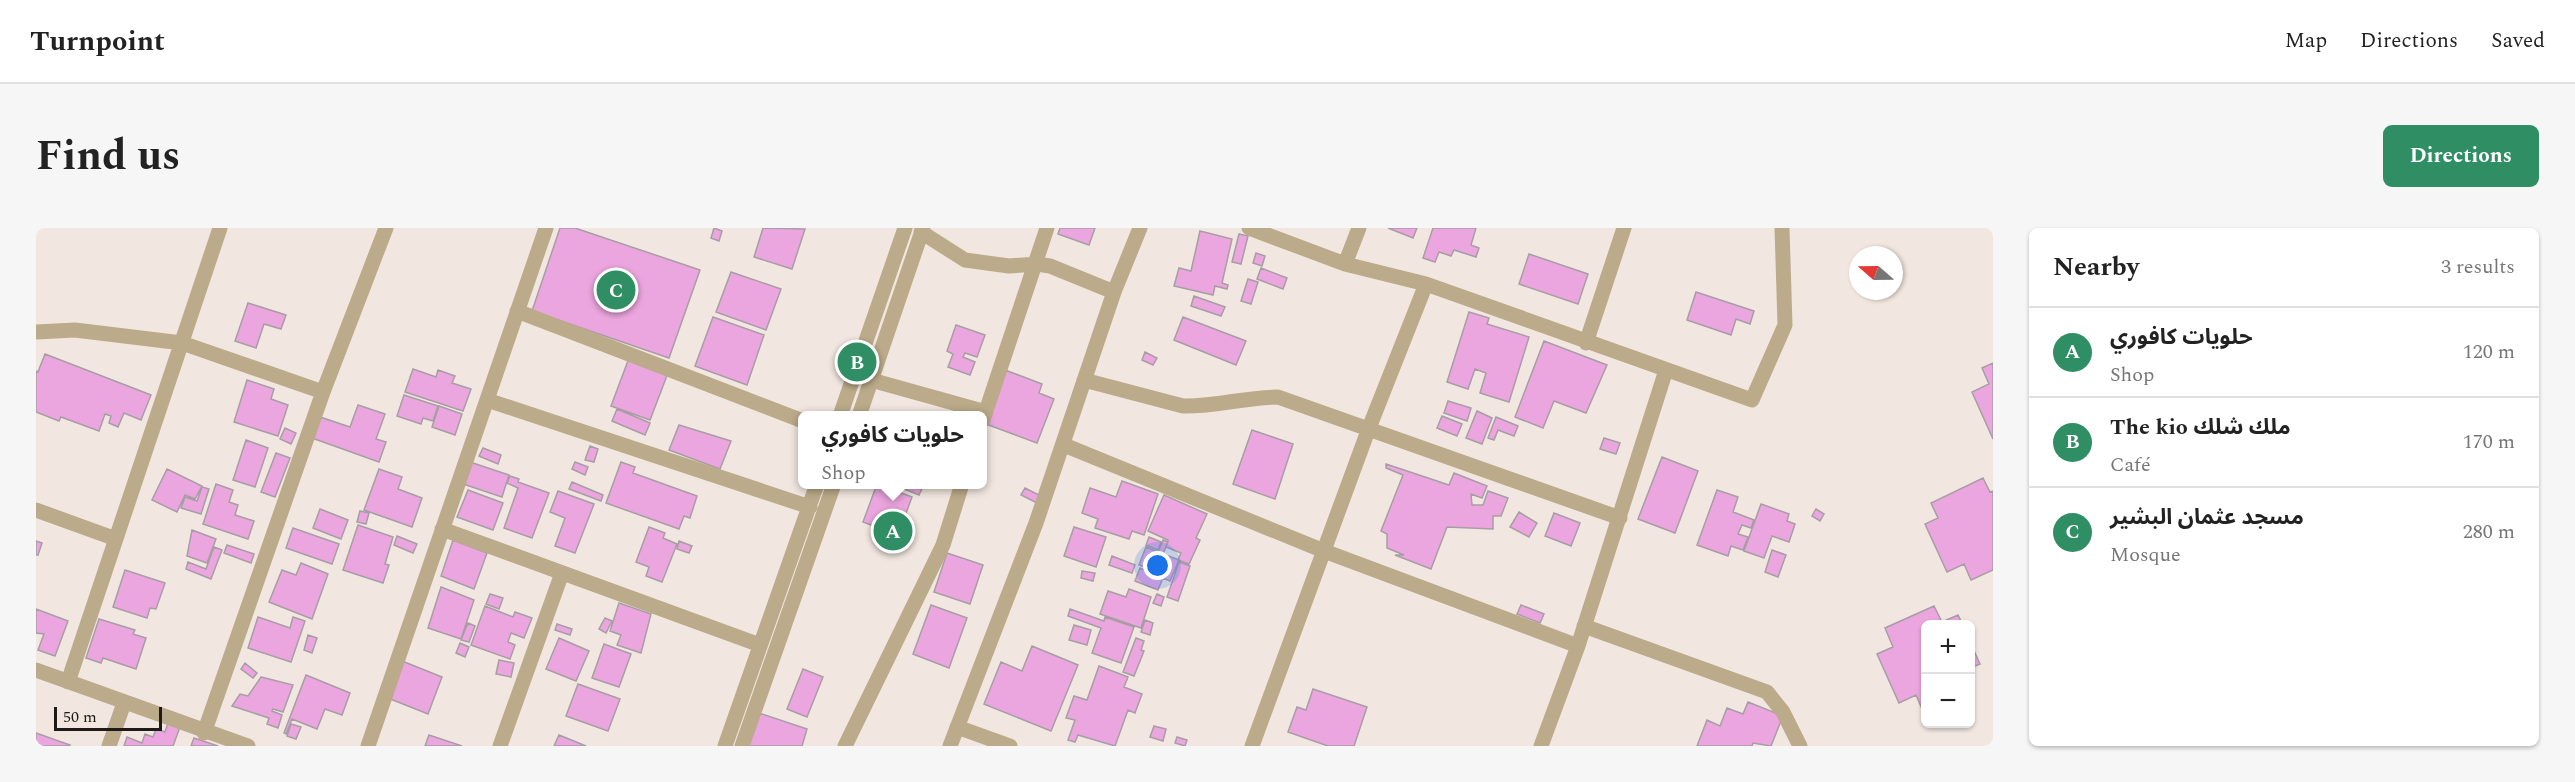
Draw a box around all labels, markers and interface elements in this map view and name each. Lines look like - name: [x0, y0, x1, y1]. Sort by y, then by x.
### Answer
- text: Turnpoint: [30, 20, 165, 63]
- text: Map: [2285, 25, 2327, 57]
- text: Directions: [2360, 25, 2458, 57]
- text: Saved: [2491, 25, 2545, 57]
- text: Find us: [36, 125, 180, 188]
- button: Directions: [2383, 125, 2539, 187]
- north arrow: [1849, 246, 1903, 300]
- text: Nearby: [2053, 247, 2139, 287]
- text: 3 results: [2441, 252, 2515, 282]
- pin: C: [596, 268, 636, 312]
- text: حلويات كافوري: [2110, 321, 2253, 354]
- text: A: [2065, 337, 2080, 367]
- text: 120 m: [2463, 337, 2515, 367]
- pin: B: [838, 340, 876, 384]
- text: Shop: [2110, 360, 2154, 390]
- popup: [798, 411, 987, 489]
- text: The kio ملك شلك: [2110, 411, 2291, 444]
- text: حلويات كافوري: [821, 419, 964, 452]
- text: B: [2065, 427, 2080, 457]
- text: 170 m: [2463, 427, 2515, 457]
- text: Café: [2110, 450, 2151, 480]
- text: Shop: [821, 458, 866, 488]
- text: مسجد عثمان البشير: [2110, 501, 2304, 534]
- pin: A: [874, 508, 912, 554]
- text: C: [2065, 517, 2080, 547]
- text: 280 m: [2463, 517, 2515, 547]
- text: Mosque: [2110, 540, 2181, 570]
- your location: [1143, 551, 1172, 580]
- map controls: [1921, 620, 1975, 728]
- button: +: [1921, 620, 1975, 674]
- button: −: [1921, 674, 1975, 728]
- scale bar: [54, 704, 162, 732]
- text: 50 m: [63, 705, 97, 729]

